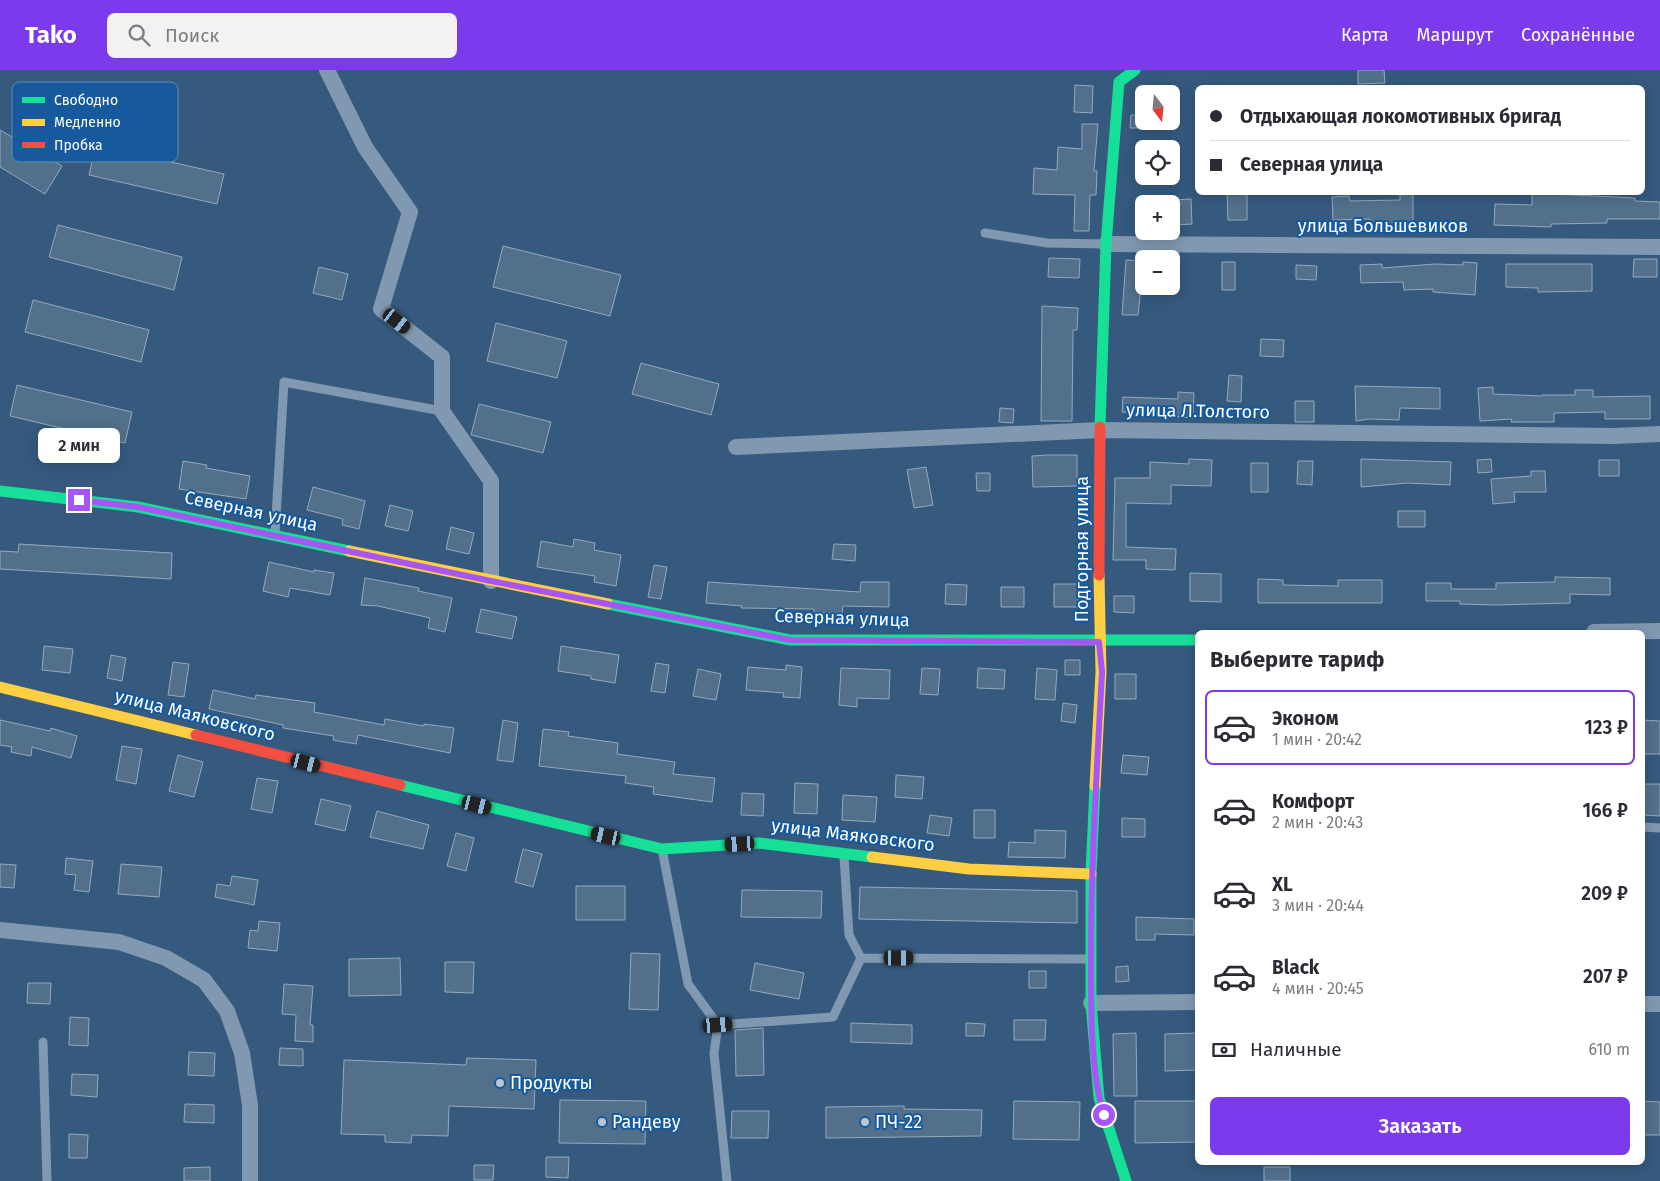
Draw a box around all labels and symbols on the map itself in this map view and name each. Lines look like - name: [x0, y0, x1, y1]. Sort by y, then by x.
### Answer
- legend: [12, 82, 178, 162]
- north arrow: [1135, 85, 1180, 130]
- text: Свободно: [54, 92, 118, 109]
- text: Медленно: [54, 114, 121, 131]
- text: Пробка: [54, 137, 103, 154]
- street label: улица Большевиков: [1298, 215, 1468, 237]
- car: [380, 306, 413, 336]
- street label: улица Л.Толстого: [1126, 399, 1270, 423]
- callout: 2 мин: [38, 428, 120, 462]
- street label: Подгорная улица: [1071, 476, 1093, 622]
- street label: Северная улица: [182, 486, 320, 536]
- route end: [68, 489, 90, 511]
- street label: Северная улица: [774, 605, 910, 631]
- street label: улица Маяковского: [113, 684, 277, 746]
- car: [289, 752, 322, 774]
- car: [460, 794, 493, 816]
- street label: улица Маяковского: [770, 814, 936, 856]
- car: [589, 825, 622, 847]
- car: [724, 836, 755, 852]
- car: [884, 951, 914, 966]
- car: [702, 1016, 733, 1034]
- place label: Продукты: [510, 1072, 593, 1094]
- marker: Продукты: [494, 1077, 506, 1089]
- route start: [1093, 1104, 1115, 1126]
- place label: Рандеву: [612, 1111, 681, 1133]
- place label: ПЧ-22: [875, 1111, 922, 1133]
- marker: Рандеву: [596, 1116, 608, 1128]
- marker: ПЧ-22: [859, 1116, 871, 1128]

